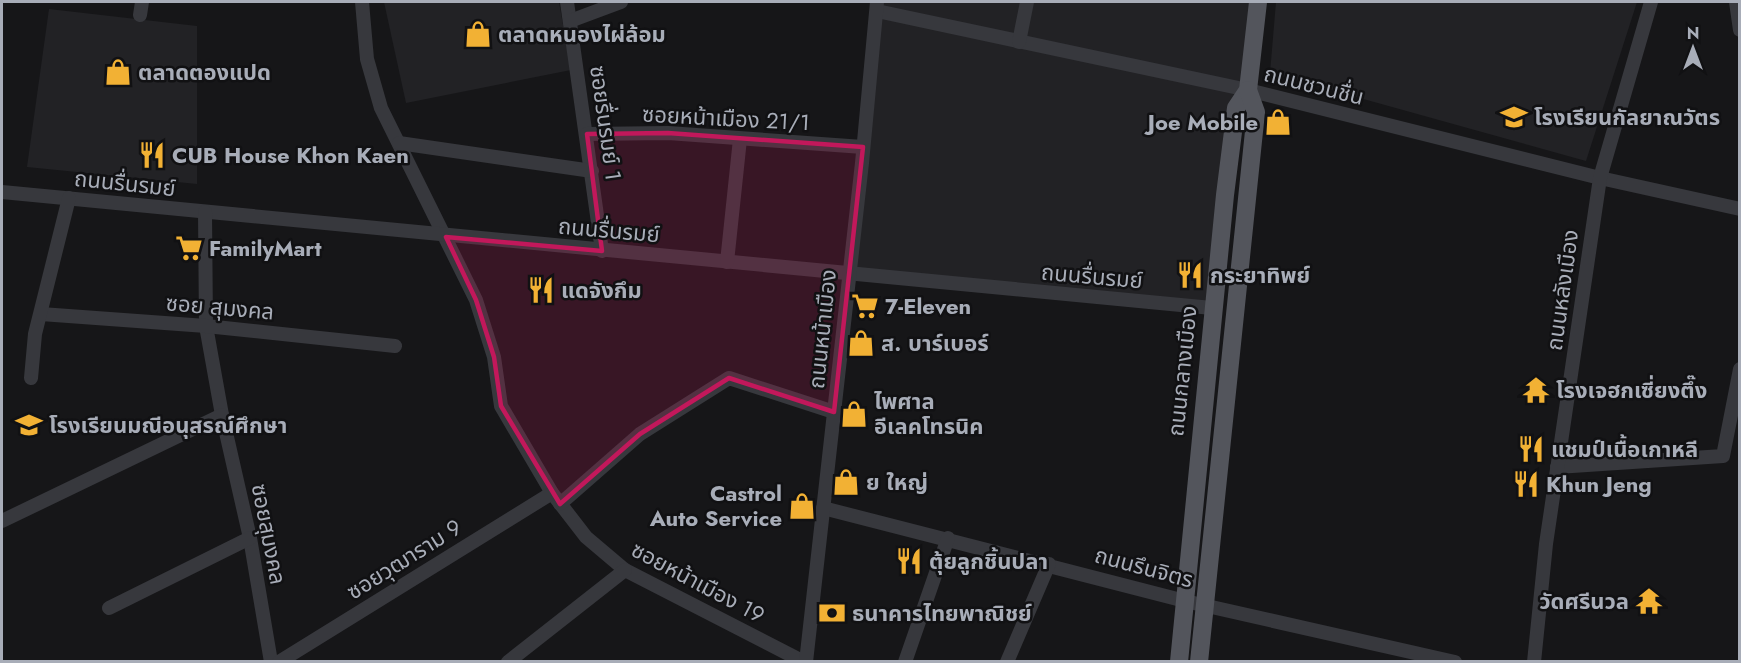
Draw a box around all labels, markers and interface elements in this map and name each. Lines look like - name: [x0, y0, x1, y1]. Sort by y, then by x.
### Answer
- place label: ตลาดหนองไผ่ล้อม: [498, 18, 666, 50]
- north arrow: [1663, 18, 1723, 78]
- shop icon: ตลาดหนองไผ่ล้อม: [463, 19, 493, 49]
- text: N: [1687, 22, 1699, 45]
- place label: ตลาดตองแปด: [138, 56, 271, 88]
- shop icon: ตลาดตองแปด: [103, 57, 133, 87]
- street label: ถนนชวนชื่น: [1261, 57, 1367, 113]
- street label: ซอยรื่นรมย์ 1: [582, 63, 630, 183]
- street label: ซอยหน้าเมือง 21/1: [641, 98, 811, 138]
- place label: โรงเรียนกัลยาณวัตร: [1534, 101, 1720, 133]
- school or university icon: โรงเรียนกัลยาณวัตร: [1499, 102, 1529, 132]
- place label: Joe Mobile: [1144, 106, 1258, 138]
- shop icon: Joe Mobile: [1263, 107, 1293, 137]
- place label: CUB House Khon Kaen: [172, 139, 409, 171]
- restaurant icon: CUB House Khon Kaen: [137, 140, 167, 170]
- street label: ถนนรื่นรมย์: [73, 162, 177, 204]
- street label: ถนนรื่นรมย์: [557, 210, 661, 250]
- street label: ถนนหลังเมือง: [1538, 227, 1586, 353]
- place label: FamilyMart: [209, 232, 321, 264]
- supermarket icon: FamilyMart: [174, 233, 204, 263]
- street label: ถนนรื่นรมย์: [1040, 256, 1144, 296]
- place label: กระยาทิพย์: [1210, 259, 1310, 291]
- restaurant icon: กระยาทิพย์: [1175, 260, 1205, 290]
- street label: ถนนหน้าเมือง: [800, 268, 844, 390]
- place label: แดจังกึม: [561, 274, 642, 306]
- restaurant icon: แดจังกึม: [526, 275, 556, 305]
- street label: ซอย สุมงคล: [165, 286, 275, 328]
- place label: 7-Eleven: [885, 290, 971, 322]
- supermarket icon: 7-Eleven: [850, 291, 880, 321]
- street label: ถนนกลางเมือง: [1159, 304, 1205, 438]
- place label: ส. บาร์เบอร์: [881, 327, 989, 359]
- shop icon: ส. บาร์เบอร์: [846, 328, 876, 358]
- place label: โรงเจฮกเซี่ยงตึ๊ง: [1556, 374, 1707, 406]
- temple icon: โรงเจฮกเซี่ยงตึ๊ง: [1521, 375, 1551, 405]
- place label: ไพศาล อีเลคโทรนิค: [874, 385, 984, 442]
- shop icon: ไพศาล อีเลคโทรนิค: [839, 399, 869, 429]
- place label: โรงเรียนมณีอนุสรณ์ศึกษา: [49, 409, 287, 441]
- school or university icon: โรงเรียนมณีอนุสรณ์ศึกษา: [14, 410, 44, 440]
- place label: แชมป์เนื้อเกาหลี: [1551, 433, 1698, 465]
- restaurant icon: แชมป์เนื้อเกาหลี: [1516, 434, 1546, 464]
- place label: ย ใหญ่: [866, 466, 928, 498]
- shop icon: ย ใหญ่: [831, 467, 861, 497]
- place label: Khun Jeng: [1546, 468, 1652, 500]
- restaurant icon: Khun Jeng: [1511, 469, 1541, 499]
- place label: Castrol Auto Service: [649, 477, 782, 534]
- street label: ซอยสุมงคล: [244, 481, 294, 587]
- shop icon: Castrol Auto Service: [787, 491, 817, 521]
- street label: ซอยวุฒาราม 9: [340, 511, 468, 607]
- street label: ซอยหน้าเมือง 19: [626, 533, 770, 631]
- street label: ถนนรึนจิตร: [1091, 538, 1197, 596]
- place label: ตุ้ยลูกชิ้นปลา: [929, 545, 1048, 577]
- restaurant icon: ตุ้ยลูกชิ้นปลา: [894, 546, 924, 576]
- place label: วัดศรีนวล: [1539, 585, 1629, 617]
- temple icon: วัดศรีนวล: [1634, 586, 1664, 616]
- place label: ธนาคารไทยพาณิชย์: [852, 597, 1032, 629]
- bank icon: ธนาคารไทยพาณิชย์: [817, 598, 847, 628]

